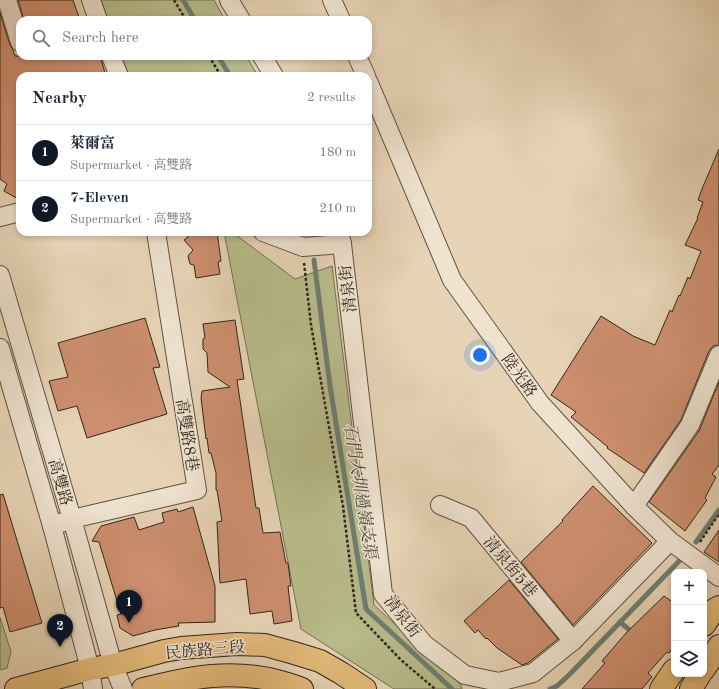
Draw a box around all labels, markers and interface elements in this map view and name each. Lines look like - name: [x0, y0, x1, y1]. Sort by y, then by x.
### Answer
- search box: [16, 16, 372, 60]
- icon: search: [30, 27, 52, 49]
- text: Search here: [62, 31, 139, 46]
- text: Nearby: [32, 90, 87, 107]
- text: 2 results: [307, 91, 356, 104]
- text: 萊爾富: [70, 137, 115, 152]
- text: 1: [41, 146, 49, 159]
- text: 180 m: [319, 146, 356, 159]
- text: Supermarket · 高雙路: [70, 159, 192, 172]
- text: 7-Eleven: [70, 191, 129, 206]
- text: 2: [41, 202, 49, 215]
- text: 210 m: [319, 202, 356, 215]
- text: Supermarket · 高雙路: [70, 213, 192, 226]
- street label: 清泉街: [336, 264, 360, 314]
- your location: [470, 345, 490, 365]
- street label: 陸光路: [498, 351, 540, 400]
- street label: 高雙路8巷: [172, 398, 202, 473]
- water label: 石門大圳過嶺支渠: [340, 422, 381, 562]
- street label: 高雙路: [45, 457, 75, 508]
- street label: 清泉街5巷: [480, 533, 541, 600]
- map controls: [671, 569, 707, 677]
- button: +: [671, 569, 707, 605]
- pin: 1: [116, 590, 142, 623]
- street label: 清泉街: [380, 592, 424, 641]
- button: −: [671, 605, 707, 641]
- pin: 2: [47, 614, 73, 647]
- street label: 民族路三段: [164, 638, 246, 662]
- button: layers: [671, 641, 707, 677]

